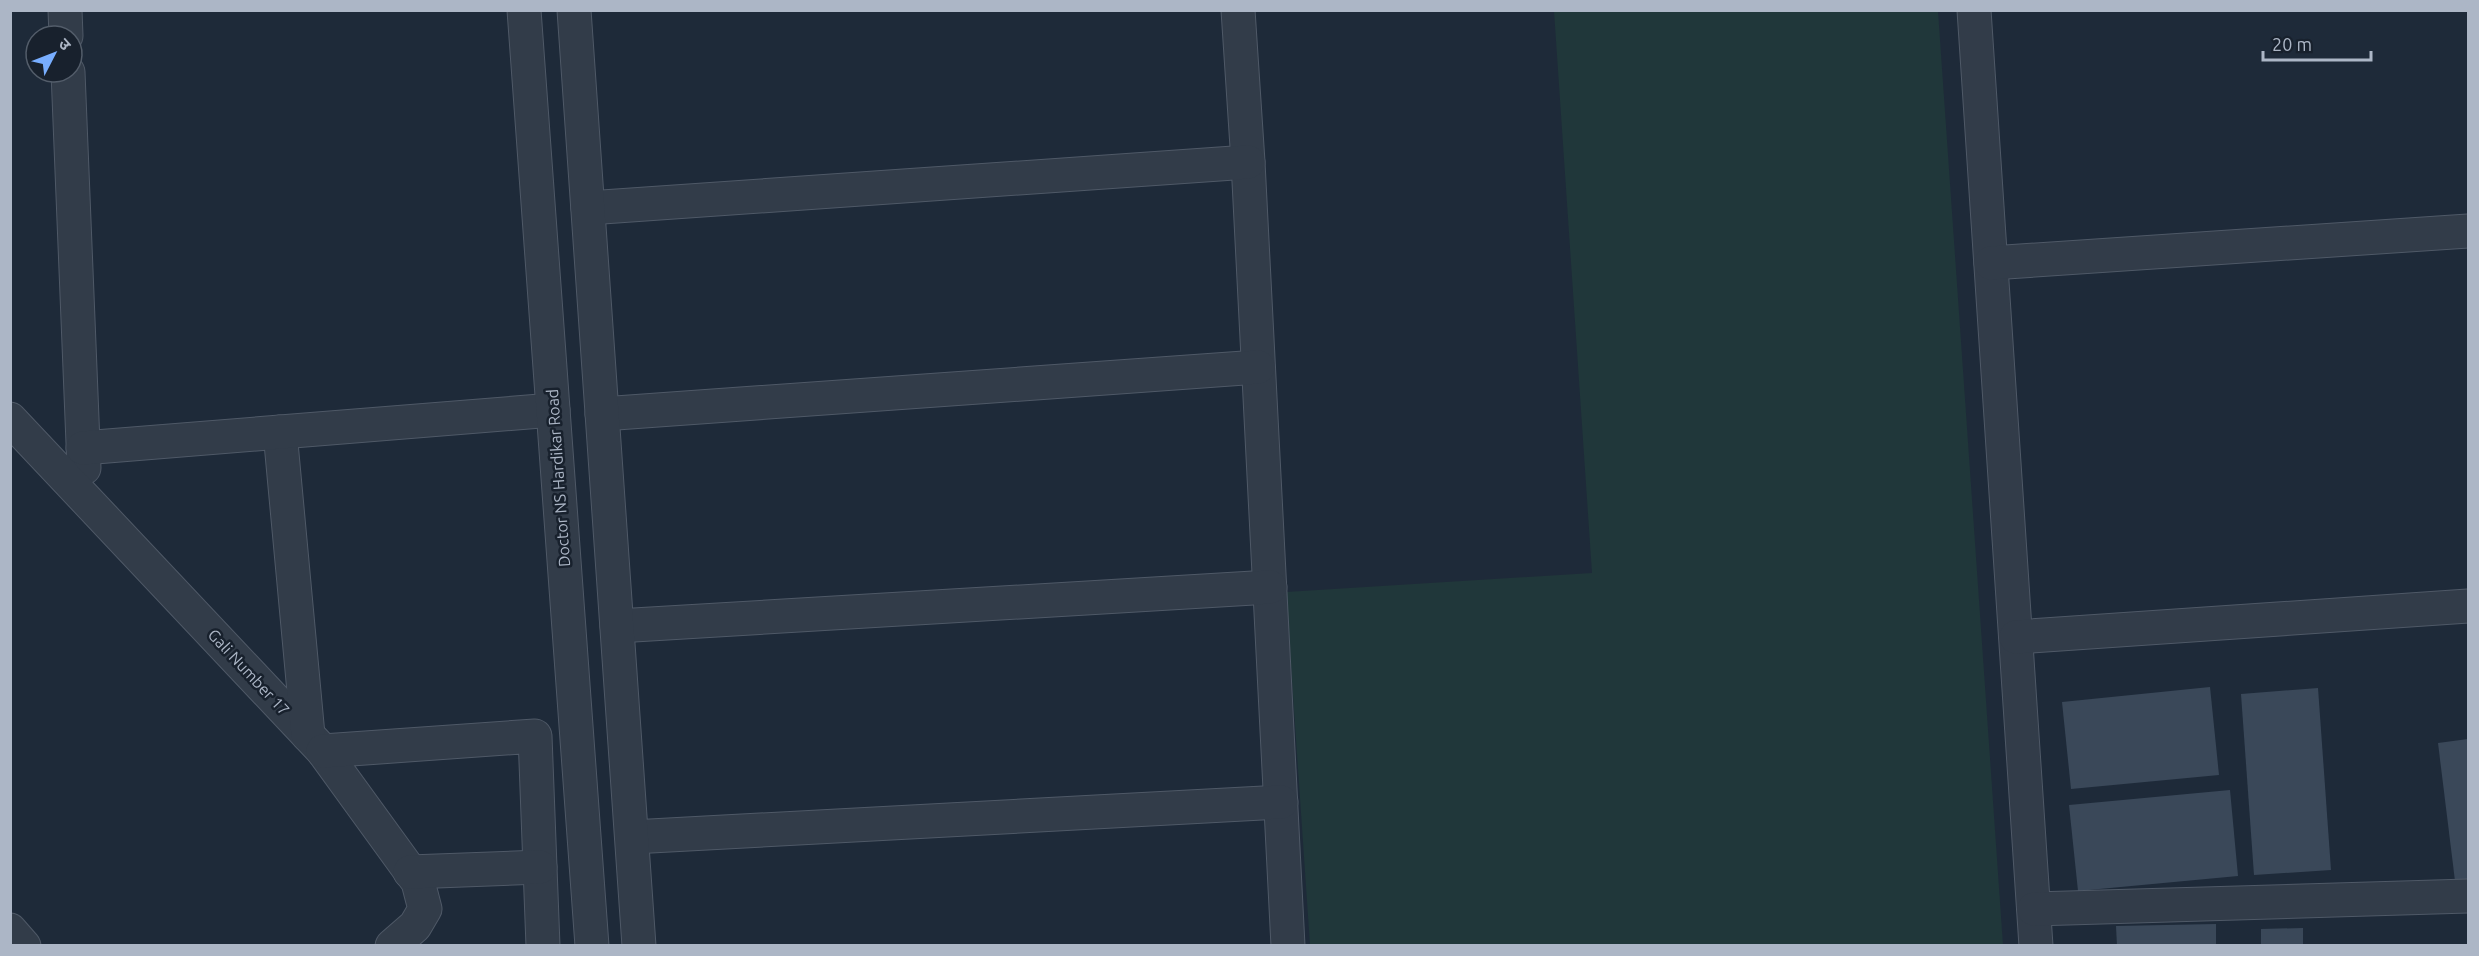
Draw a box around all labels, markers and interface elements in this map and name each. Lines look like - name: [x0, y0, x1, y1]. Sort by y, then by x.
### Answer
- north arrow: [24, 24, 84, 84]
- scale bar: [2263, 24, 2371, 62]
- text: उ: [55, 34, 75, 54]
- text: 20 m: [2272, 34, 2312, 54]
- street label: Doctor NS Hardikar Road: [543, 388, 573, 568]
- street label: Gali Number 17: [205, 625, 293, 719]

